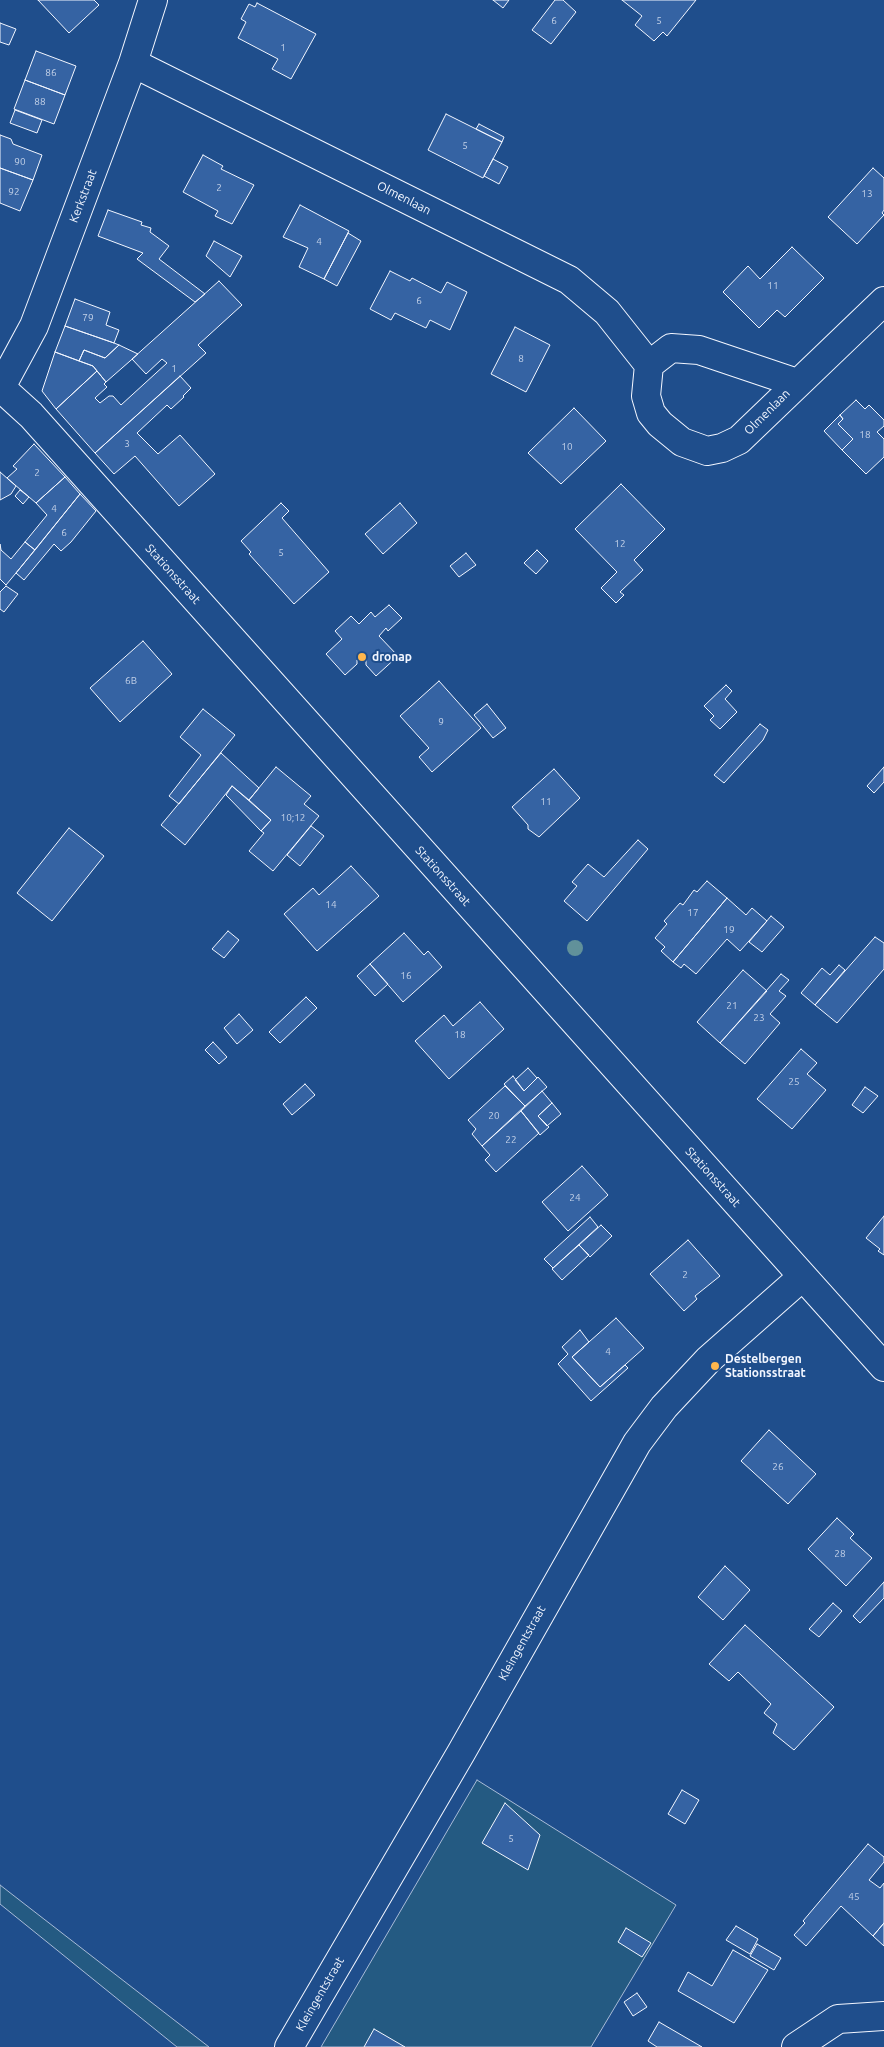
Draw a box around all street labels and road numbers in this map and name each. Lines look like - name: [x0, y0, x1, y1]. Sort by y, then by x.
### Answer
- street label: Kerkstraat: [66, 167, 100, 225]
- street label: Olmenlaan: [375, 178, 433, 218]
- street label: Olmenlaan: [741, 386, 793, 438]
- street label: Stationsstraat: [142, 541, 204, 607]
- street label: Stationsstraat: [412, 843, 474, 909]
- street label: Stationsstraat: [682, 1144, 744, 1210]
- street label: Kleingentstraat: [495, 1603, 549, 1683]
- street label: Kleingentstraat: [293, 1954, 347, 2034]

